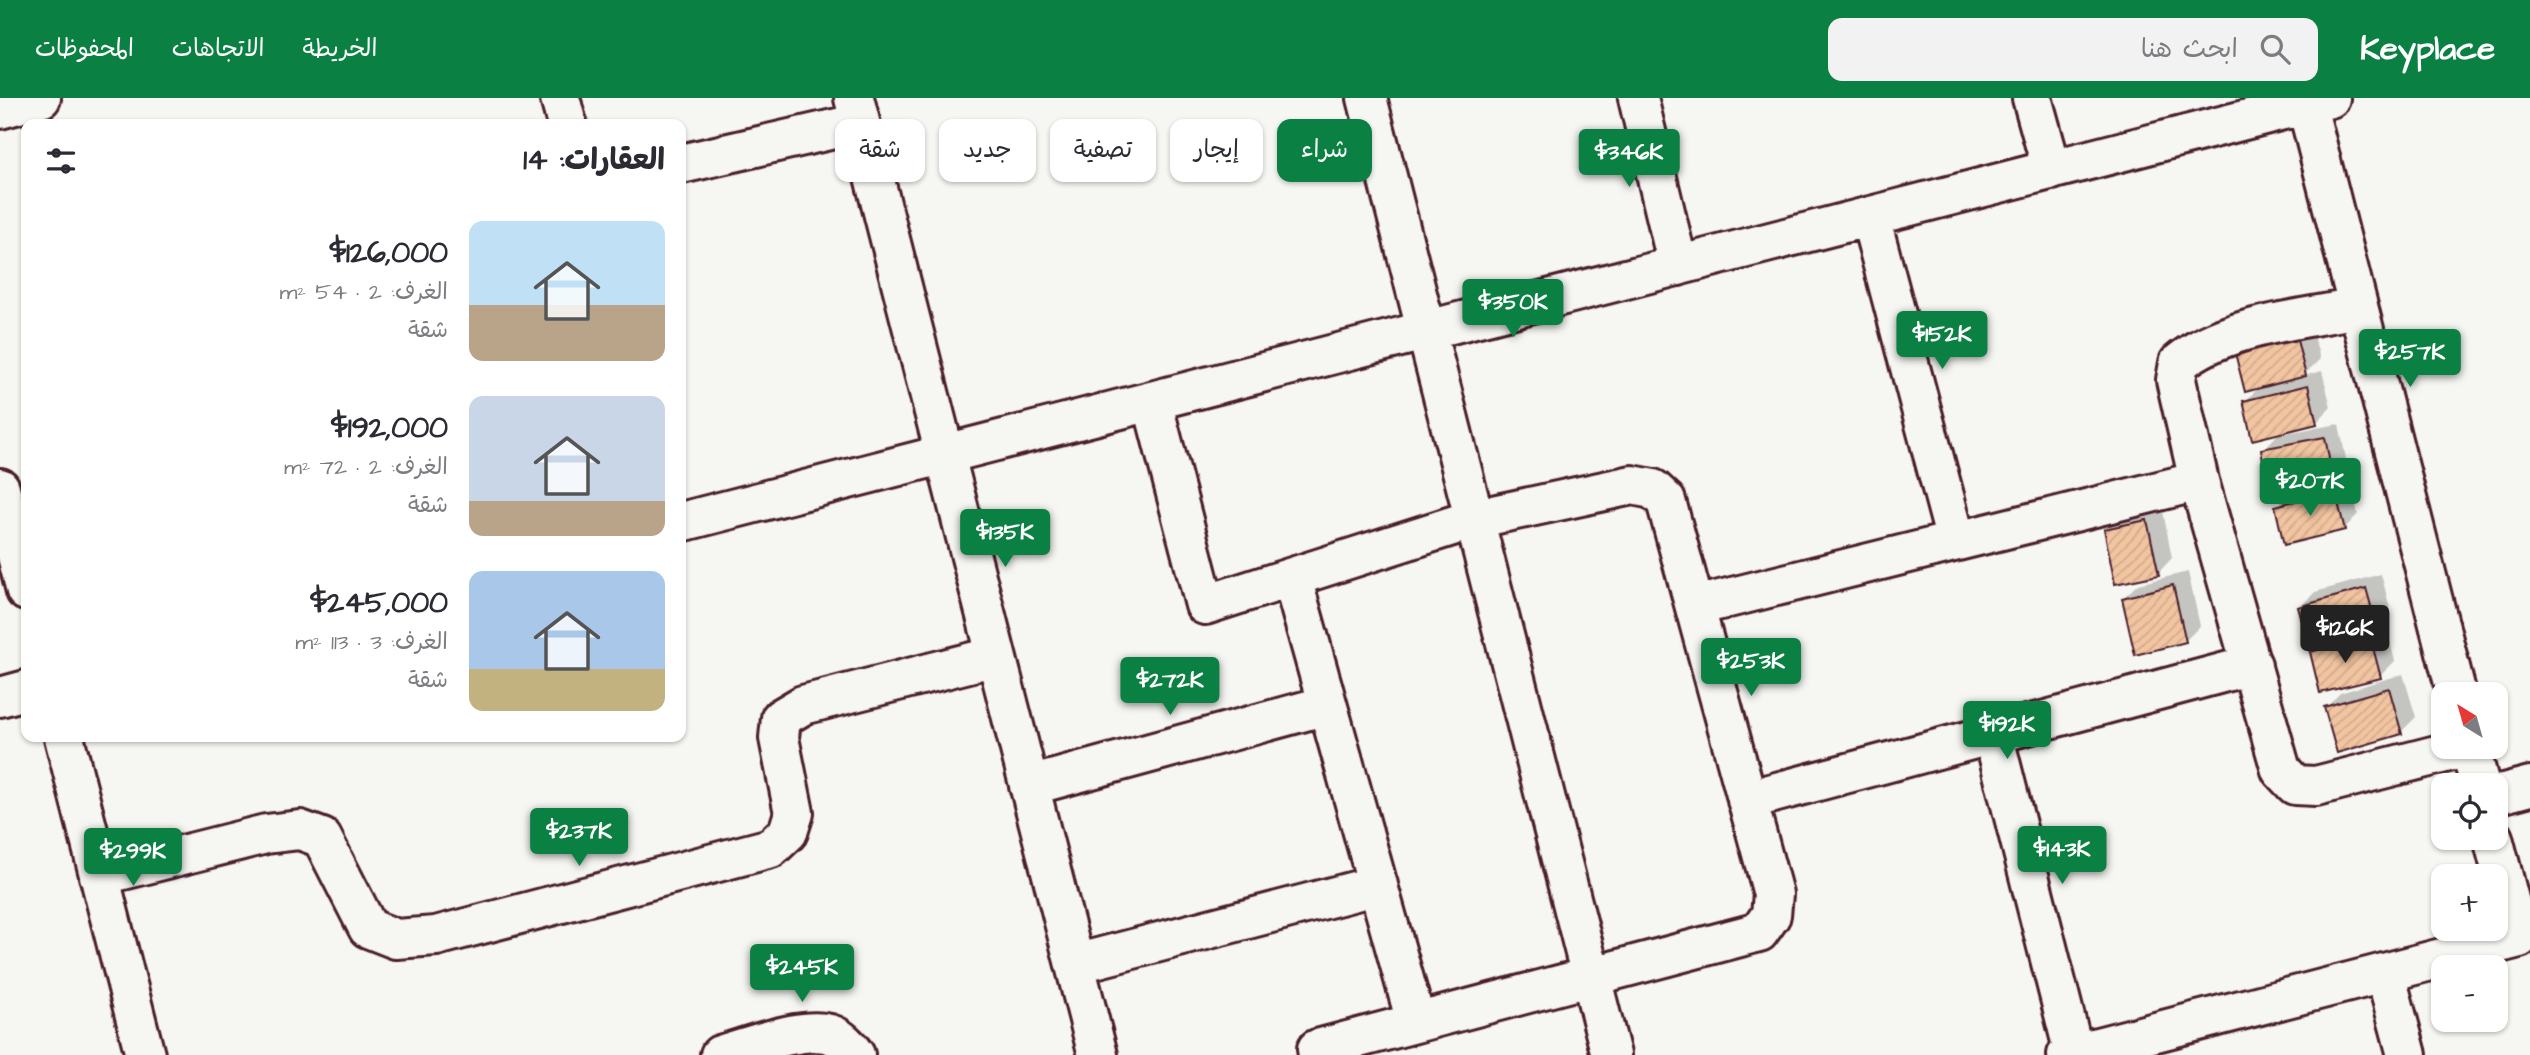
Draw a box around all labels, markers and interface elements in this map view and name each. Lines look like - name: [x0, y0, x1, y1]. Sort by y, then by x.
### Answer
- search box: [1828, 18, 2318, 81]
- text: Keyplace: [2360, 26, 2495, 72]
- icon: search: [2256, 30, 2294, 68]
- text: ابحث هنا: [2141, 31, 2238, 67]
- text: المحفوظات: [35, 32, 134, 66]
- text: الاتجاهات: [172, 32, 265, 66]
- text: الخريطة: [303, 32, 377, 66]
- chip: شقة: [835, 119, 925, 182]
- chip: جديد: [939, 119, 1036, 182]
- chip: تصفية: [1050, 119, 1156, 182]
- chip: إيجار: [1170, 119, 1263, 182]
- chip: شراء: [1277, 119, 1372, 182]
- pin: $346K: [1580, 130, 1678, 189]
- text: $346K: [1595, 136, 1663, 168]
- text: العقارات: 14: [523, 139, 665, 181]
- icon: filters: [42, 142, 80, 180]
- text: $126,000: [329, 232, 448, 274]
- icon: home: [525, 249, 609, 333]
- text: الغرف: 2 · 54 m²: [279, 276, 448, 308]
- pin: $350K: [1464, 280, 1562, 339]
- text: $350K: [1478, 286, 1548, 318]
- pin: $152K: [1893, 312, 1991, 371]
- text: شقة: [408, 314, 448, 346]
- text: $152K: [1912, 318, 1972, 350]
- pin: $257K: [2361, 330, 2459, 389]
- text: $257K: [2375, 336, 2445, 368]
- text: $192,000: [331, 407, 448, 449]
- icon: home: [525, 424, 609, 508]
- text: الغرف: 2 · 72 m²: [284, 451, 448, 483]
- pin: $207K: [2261, 458, 2359, 518]
- text: $207K: [2276, 465, 2344, 497]
- text: شقة: [408, 489, 448, 521]
- pin: $135K: [956, 510, 1054, 569]
- text: $135K: [976, 516, 1034, 548]
- text: $245,000: [310, 582, 448, 624]
- icon: home: [525, 599, 609, 683]
- pin: $126K: [2296, 606, 2394, 665]
- text: $126K: [2316, 612, 2374, 644]
- text: الغرف: 3 · 113 m²: [295, 626, 448, 658]
- pin: $253K: [1702, 638, 1800, 698]
- text: $253K: [1717, 645, 1785, 677]
- pin: $272K: [1121, 658, 1219, 717]
- text: شقة: [408, 664, 448, 696]
- text: $272K: [1136, 664, 1204, 696]
- north arrow: [2431, 682, 2508, 760]
- map controls: [2431, 682, 2508, 1032]
- pin: $192K: [1958, 702, 2056, 761]
- text: $192K: [1979, 708, 2035, 740]
- button: locate: [2431, 773, 2508, 850]
- pin: $237K: [530, 808, 628, 868]
- text: $237K: [546, 815, 612, 847]
- pin: $143K: [2013, 826, 2111, 886]
- pin: $299K: [84, 828, 182, 888]
- text: $143K: [2033, 833, 2091, 865]
- text: $299K: [100, 835, 166, 867]
- button: +: [2431, 864, 2508, 941]
- pin: $245K: [753, 944, 851, 1004]
- text: $245K: [766, 951, 838, 983]
- button: −: [2431, 955, 2508, 1032]

